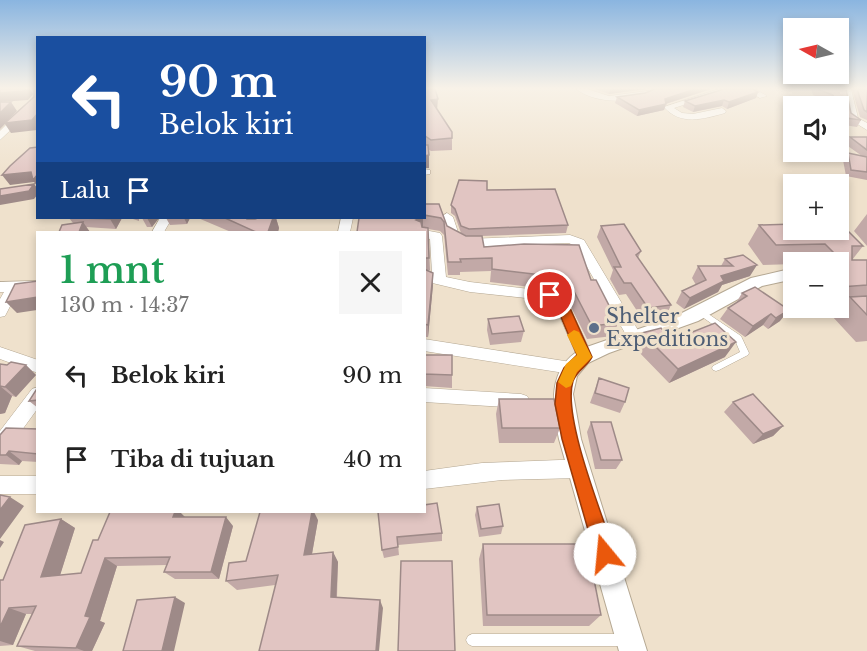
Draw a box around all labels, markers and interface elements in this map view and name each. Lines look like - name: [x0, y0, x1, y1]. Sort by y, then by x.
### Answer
- north arrow: [783, 18, 849, 84]
- map controls: [783, 18, 849, 318]
- text: 90 m: [159, 56, 277, 108]
- icon: left: [60, 60, 138, 138]
- button: sound: [783, 96, 849, 162]
- text: Belok kiri: [159, 108, 294, 141]
- icon: arrive: [122, 174, 155, 207]
- button: +: [783, 174, 849, 240]
- text: Lalu: [60, 177, 110, 204]
- text: 1 mnt: [60, 248, 165, 293]
- button: close: [339, 251, 402, 314]
- button: −: [783, 252, 849, 318]
- pin: [524, 269, 575, 320]
- icon: arrive: [533, 278, 566, 311]
- text: 130 m · 14:37: [60, 293, 189, 317]
- place label: Shelter Expeditions: [606, 304, 728, 351]
- marker: Shelter Expeditions: [587, 321, 601, 335]
- icon: left: [60, 359, 93, 392]
- text: Belok kiri: [111, 362, 225, 389]
- text: 90 m: [342, 362, 402, 389]
- icon: arrive: [60, 443, 93, 476]
- text: Tiba di tujuan: [111, 446, 275, 473]
- text: 40 m: [344, 446, 402, 473]
- position arrow: [573, 522, 637, 586]

